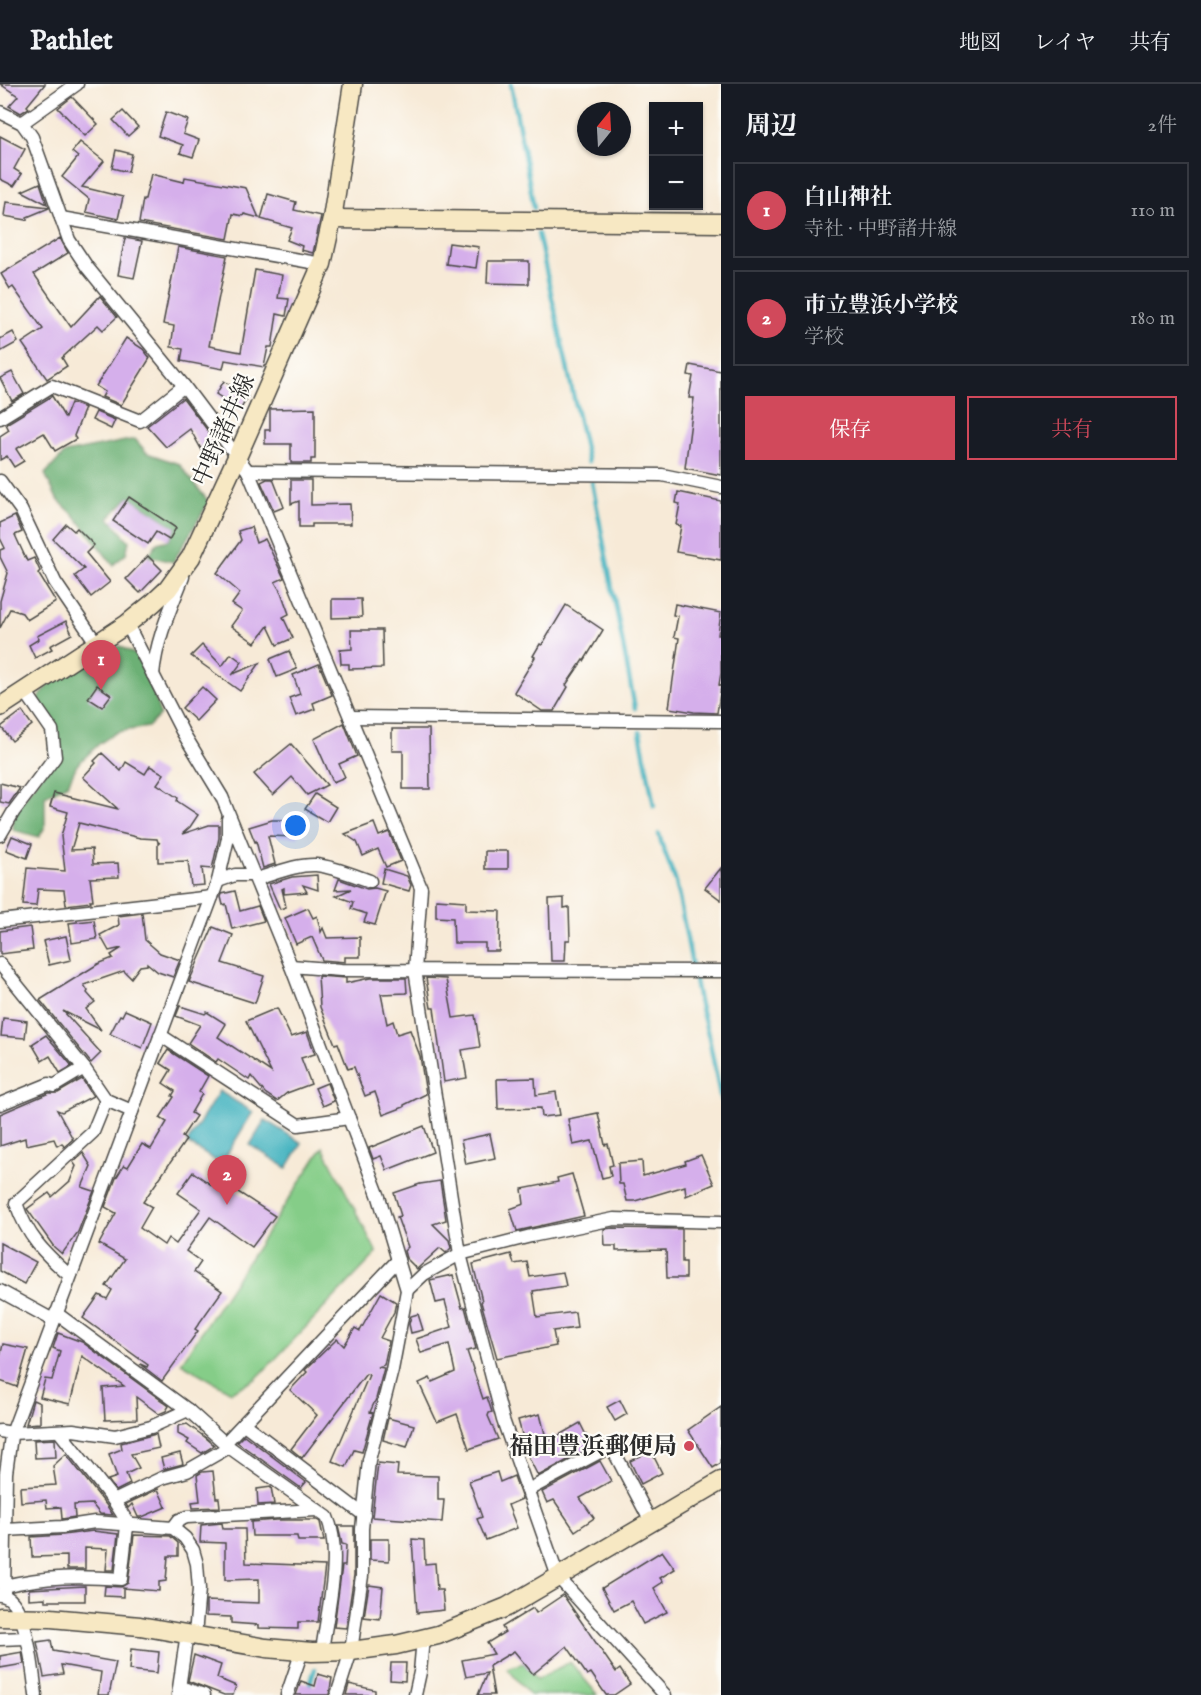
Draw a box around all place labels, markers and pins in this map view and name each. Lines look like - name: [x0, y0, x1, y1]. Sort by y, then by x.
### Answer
- pin: 1: [82, 640, 120, 690]
- pin: 2: [208, 1156, 246, 1205]
- place label: 福田豊浜郵便局: [509, 1432, 677, 1463]
- marker: 福田豊浜郵便局: [682, 1439, 696, 1453]

